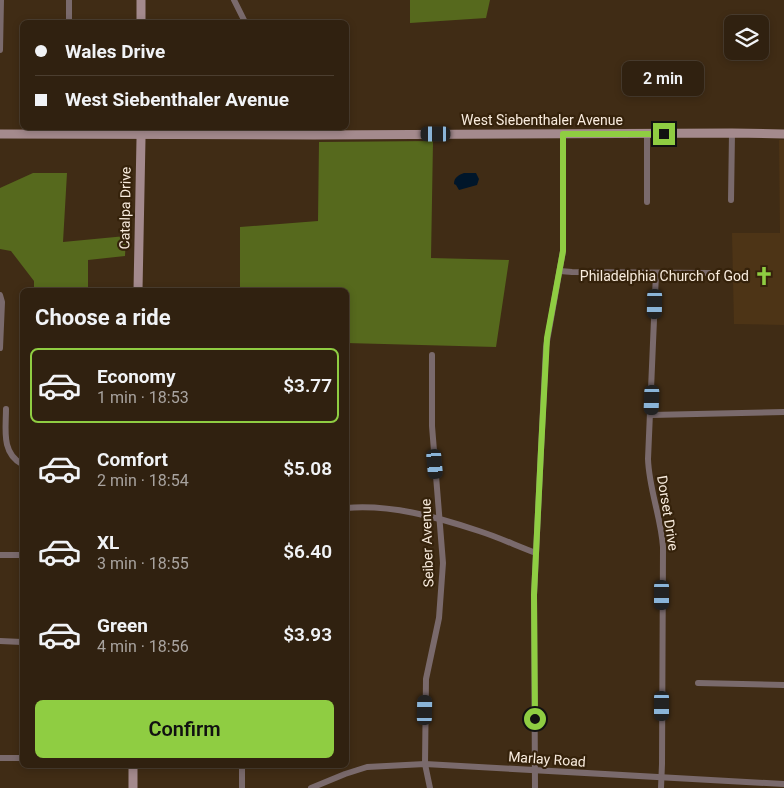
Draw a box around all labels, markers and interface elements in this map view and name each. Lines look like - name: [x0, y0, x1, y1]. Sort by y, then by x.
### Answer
- map controls: [724, 15, 769, 60]
- button: layers: [724, 15, 769, 60]
- text: Wales Drive: [65, 40, 165, 63]
- callout: 2 min: [623, 62, 705, 96]
- text: 2 min: [643, 69, 683, 88]
- text: West Siebenthaler Avenue: [65, 88, 289, 111]
- street label: West Siebenthaler Avenue: [461, 112, 623, 128]
- route end: [653, 123, 675, 145]
- car: [421, 127, 451, 142]
- street label: Catalpa Drive: [116, 166, 134, 250]
- church icon: Philadelphia Church of God: [753, 265, 775, 287]
- place label: Philadelphia Church of God: [580, 268, 749, 284]
- car: [647, 289, 662, 319]
- text: Choose a ride: [35, 305, 171, 330]
- icon: car: [37, 363, 82, 408]
- text: Economy: [97, 365, 176, 388]
- text: $3.77: [283, 374, 332, 397]
- car: [643, 385, 660, 415]
- text: 1 min · 18:53: [97, 388, 189, 407]
- icon: car: [37, 446, 82, 491]
- text: Comfort: [97, 448, 168, 471]
- car: [426, 448, 443, 480]
- text: $5.08: [283, 457, 332, 480]
- text: 2 min · 18:54: [97, 471, 189, 490]
- street label: Dorset Drive: [654, 474, 682, 552]
- street label: Seiber Avenue: [417, 499, 437, 587]
- icon: car: [37, 529, 82, 574]
- text: XL: [97, 531, 119, 554]
- text: $6.40: [283, 540, 332, 563]
- text: 3 min · 18:55: [97, 554, 189, 573]
- car: [654, 580, 669, 610]
- icon: car: [37, 612, 82, 657]
- text: Green: [97, 614, 148, 637]
- text: $3.93: [283, 623, 332, 646]
- text: 4 min · 18:56: [97, 637, 189, 656]
- car: [654, 691, 669, 721]
- car: [417, 695, 432, 725]
- button: Confirm: [35, 700, 334, 758]
- route start: [524, 708, 546, 730]
- street label: Marlay Road: [508, 748, 586, 770]

